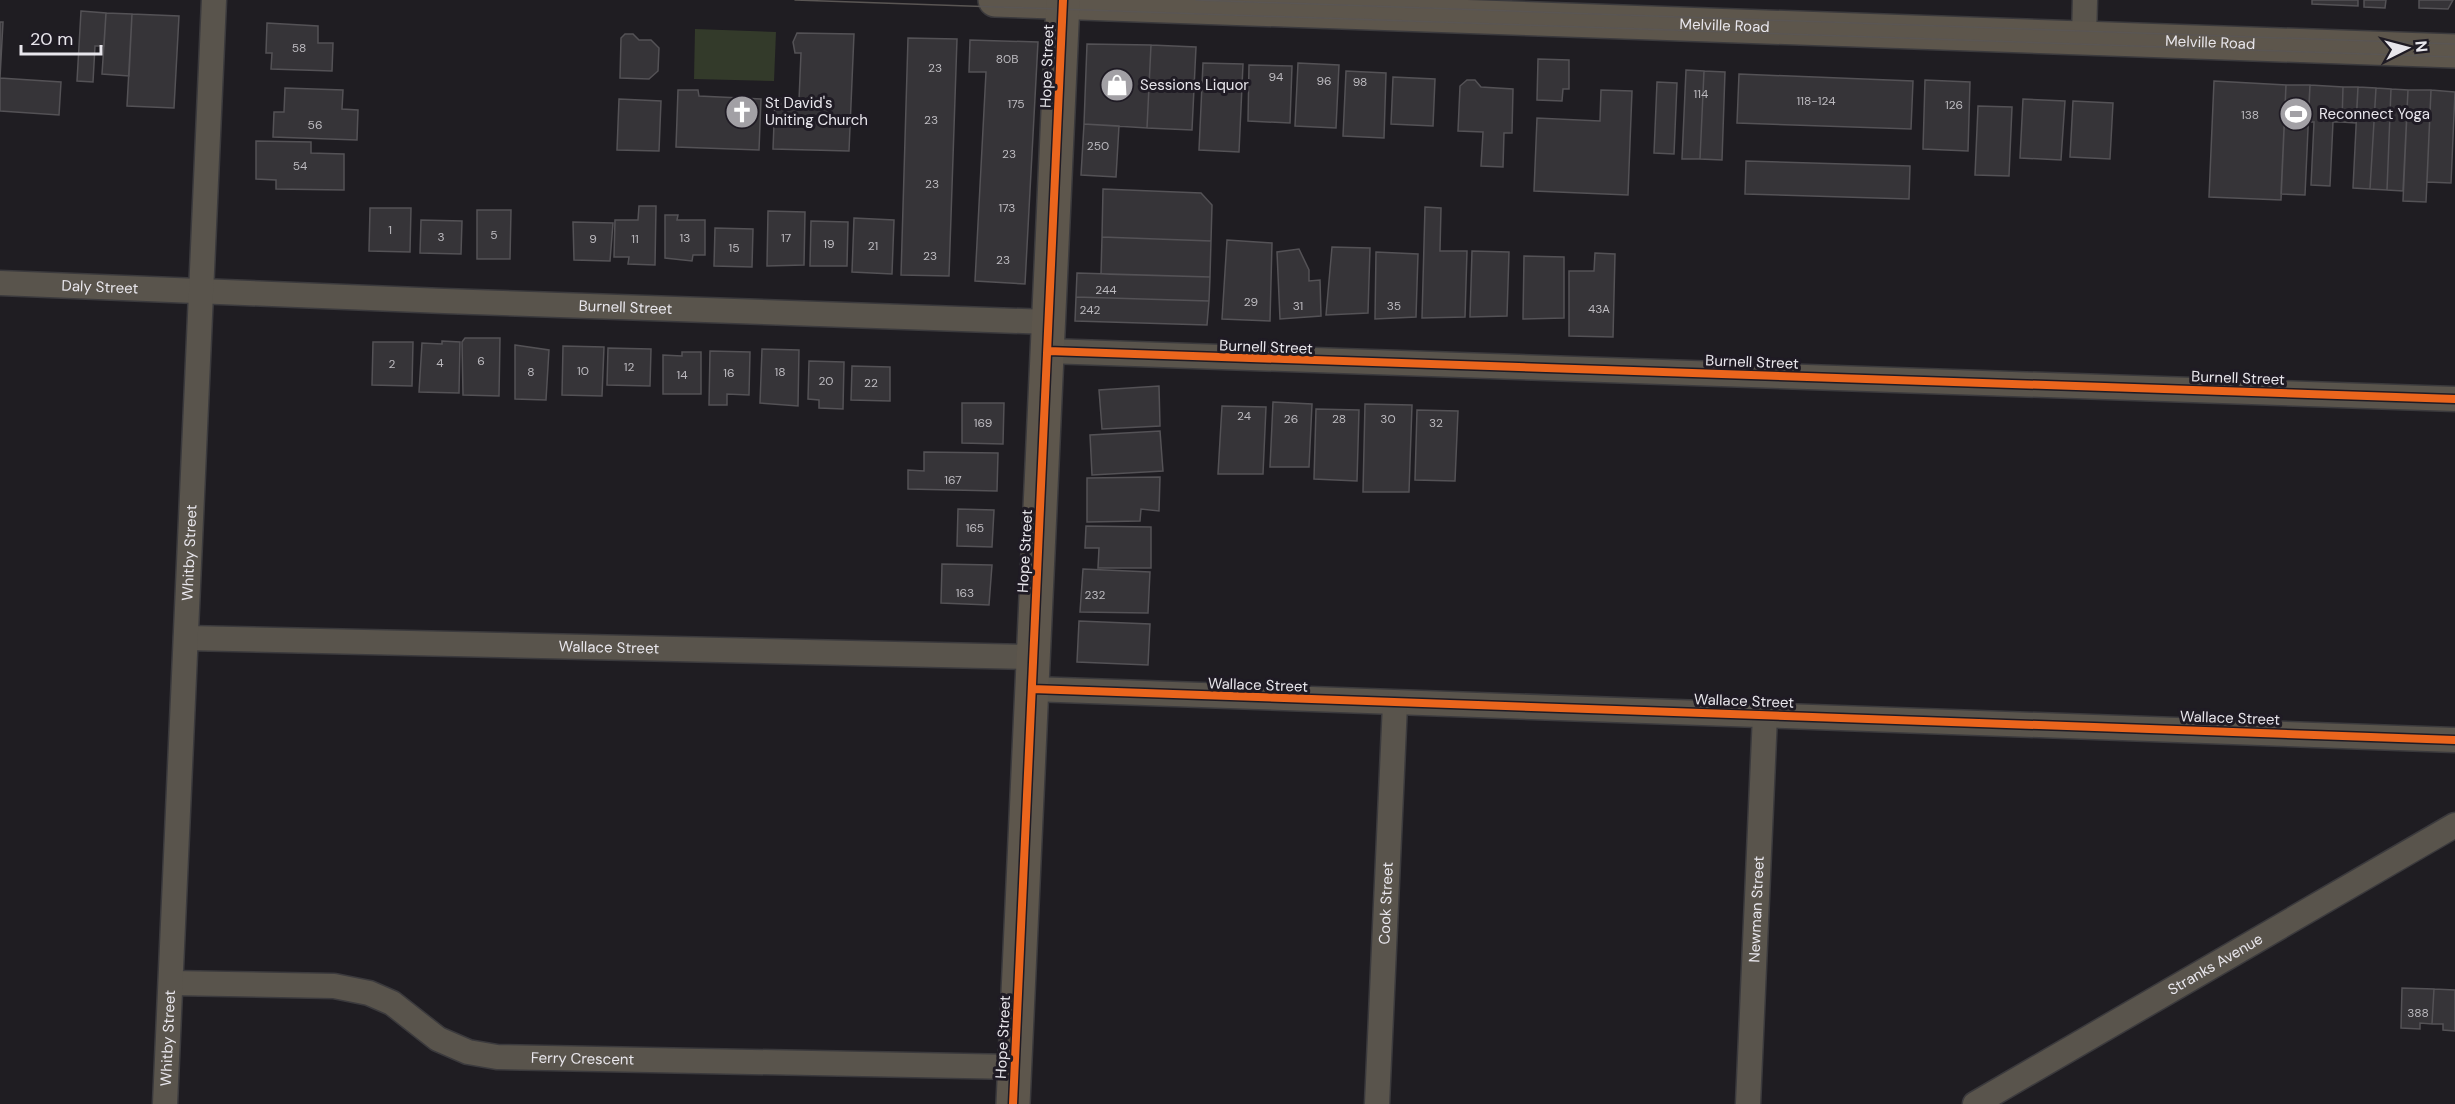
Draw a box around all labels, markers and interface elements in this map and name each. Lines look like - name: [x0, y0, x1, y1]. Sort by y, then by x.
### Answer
- street label: Melville Road: [1679, 14, 1770, 37]
- scale bar: [21, 18, 100, 56]
- north arrow: [2377, 18, 2437, 78]
- street label: Hope Street: [1036, 24, 1058, 108]
- text: 20 m: [30, 27, 73, 51]
- street label: Melville Road: [2165, 31, 2256, 54]
- house number: 58: [292, 40, 306, 56]
- text: N: [2410, 40, 2432, 53]
- house number: 80B: [996, 51, 1018, 67]
- house number: 23: [928, 60, 942, 76]
- shop icon: Sessions Liquor: [1099, 67, 1135, 103]
- house number: 94: [1269, 69, 1283, 85]
- house number: 96: [1316, 73, 1332, 89]
- house number: 98: [1353, 74, 1367, 90]
- place label: Sessions Liquor: [1140, 75, 1249, 95]
- house number: 114: [1694, 86, 1708, 102]
- place label: St David's Uniting Church: [765, 93, 868, 130]
- house number: 118-124: [1796, 93, 1836, 109]
- church icon: St David's Uniting Church: [724, 94, 760, 130]
- house number: 175: [1007, 96, 1025, 112]
- sports icon: Reconnect Yoga: [2278, 96, 2314, 132]
- house number: 126: [1945, 97, 1963, 113]
- place label: Reconnect Yoga: [2319, 104, 2430, 124]
- house number: 138: [2241, 107, 2259, 123]
- house number: 23: [924, 112, 938, 128]
- house number: 56: [308, 117, 322, 133]
- house number: 250: [1087, 138, 1109, 154]
- house number: 23: [1002, 146, 1016, 162]
- house number: 54: [293, 158, 307, 174]
- house number: 23: [925, 176, 939, 192]
- house number: 173: [999, 200, 1015, 216]
- house number: 1: [388, 222, 392, 238]
- house number: 5: [490, 227, 498, 243]
- house number: 3: [437, 229, 445, 245]
- house number: 13: [680, 230, 690, 246]
- house number: 17: [781, 230, 791, 246]
- house number: 9: [589, 231, 597, 247]
- house number: 11: [631, 231, 639, 247]
- house number: 19: [823, 236, 835, 252]
- house number: 21: [868, 238, 878, 254]
- house number: 15: [728, 240, 740, 256]
- house number: 23: [923, 248, 937, 264]
- house number: 23: [996, 252, 1010, 268]
- street label: Daly Street: [61, 276, 139, 299]
- house number: 244: [1095, 282, 1117, 298]
- house number: 29: [1244, 294, 1258, 310]
- street label: Burnell Street: [578, 296, 673, 319]
- house number: 31: [1293, 298, 1303, 314]
- house number: 35: [1387, 298, 1401, 314]
- house number: 43A: [1588, 301, 1610, 317]
- house number: 242: [1080, 302, 1101, 318]
- street label: Burnell Street: [1219, 335, 1313, 359]
- street label: Burnell Street: [1705, 350, 1799, 374]
- house number: 6: [477, 353, 485, 369]
- house number: 4: [436, 355, 444, 371]
- house number: 2: [389, 356, 396, 372]
- house number: 12: [624, 359, 634, 375]
- house number: 10: [577, 363, 589, 379]
- house number: 8: [527, 364, 535, 380]
- house number: 18: [774, 364, 786, 380]
- house number: 16: [723, 365, 735, 381]
- street label: Burnell Street: [2191, 366, 2285, 390]
- house number: 14: [676, 367, 688, 383]
- house number: 20: [818, 373, 834, 389]
- house number: 22: [864, 375, 878, 391]
- house number: 24: [1237, 408, 1251, 424]
- house number: 26: [1284, 411, 1298, 427]
- house number: 28: [1332, 411, 1346, 427]
- house number: 30: [1380, 411, 1396, 427]
- house number: 169: [974, 415, 992, 431]
- house number: 32: [1429, 415, 1443, 431]
- house number: 167: [944, 472, 962, 488]
- street label: Whitby Street: [177, 504, 202, 601]
- street label: Hope Street: [1013, 509, 1037, 593]
- house number: 165: [966, 520, 984, 536]
- house number: 163: [956, 585, 974, 601]
- house number: 232: [1085, 587, 1106, 603]
- street label: Wallace Street: [558, 636, 659, 659]
- street label: Wallace Street: [1207, 673, 1309, 697]
- street label: Wallace Street: [1693, 689, 1795, 713]
- street label: Wallace Street: [2179, 706, 2281, 730]
- street label: Newman Street: [1744, 855, 1769, 963]
- street label: Cook Street: [1374, 861, 1398, 945]
- street label: Stranks Avenue: [2164, 929, 2266, 1000]
- street label: Whitby Street: [156, 989, 180, 1087]
- street label: Hope Street: [991, 995, 1015, 1079]
- house number: 388: [2407, 1005, 2429, 1021]
- street label: Ferry Crescent: [531, 1048, 635, 1070]

